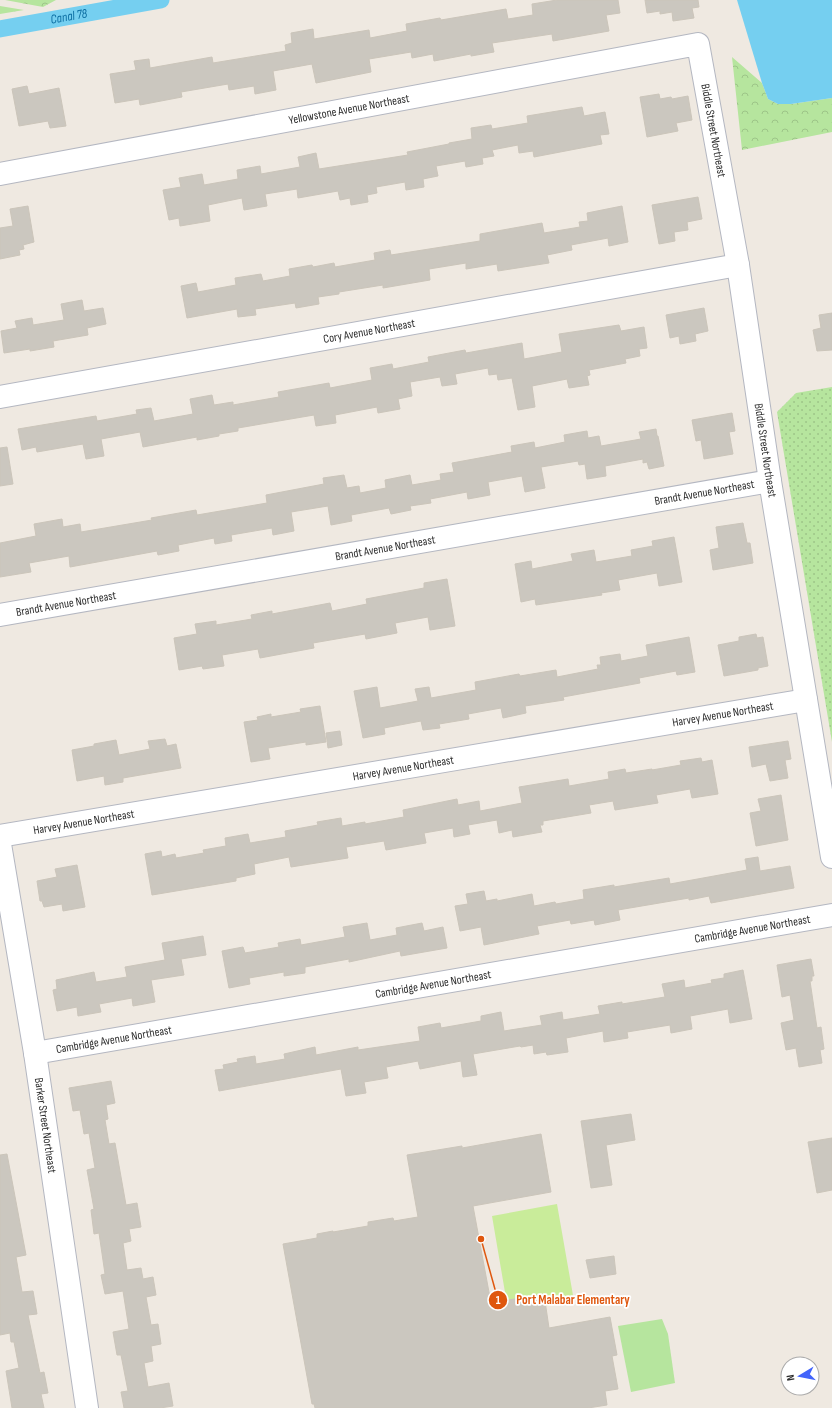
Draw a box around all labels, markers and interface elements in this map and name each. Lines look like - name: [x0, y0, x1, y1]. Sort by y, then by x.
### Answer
- water label: Canal 78: [49, 5, 89, 28]
- street label: Biddle Street Northeast: [698, 83, 730, 179]
- street label: Yellowstone Avenue Northeast: [287, 90, 411, 128]
- street label: Cory Avenue Northeast: [322, 315, 417, 347]
- street label: Biddle Street Northeast: [751, 402, 780, 499]
- street label: Brandt Avenue Northeast: [653, 476, 756, 508]
- street label: Brandt Avenue Northeast: [334, 532, 437, 564]
- street label: Brandt Avenue Northeast: [15, 587, 117, 620]
- street label: Harvey Avenue Northeast: [671, 698, 775, 730]
- street label: Harvey Avenue Northeast: [352, 752, 455, 784]
- street label: Harvey Avenue Northeast: [32, 806, 136, 838]
- street label: Cambridge Avenue Northeast: [693, 911, 812, 946]
- street label: Cambridge Avenue Northeast: [374, 967, 493, 1001]
- street label: Cambridge Avenue Northeast: [55, 1022, 173, 1057]
- street label: Barker Street Northeast: [31, 1077, 60, 1174]
- callout: Port Malabar Elementary: [488, 1287, 638, 1312]
- text: Port Malabar Elementary: [516, 1292, 630, 1308]
- text: 1: [496, 1293, 501, 1308]
- north arrow: [780, 1356, 820, 1396]
- text: N: [784, 1374, 798, 1382]

